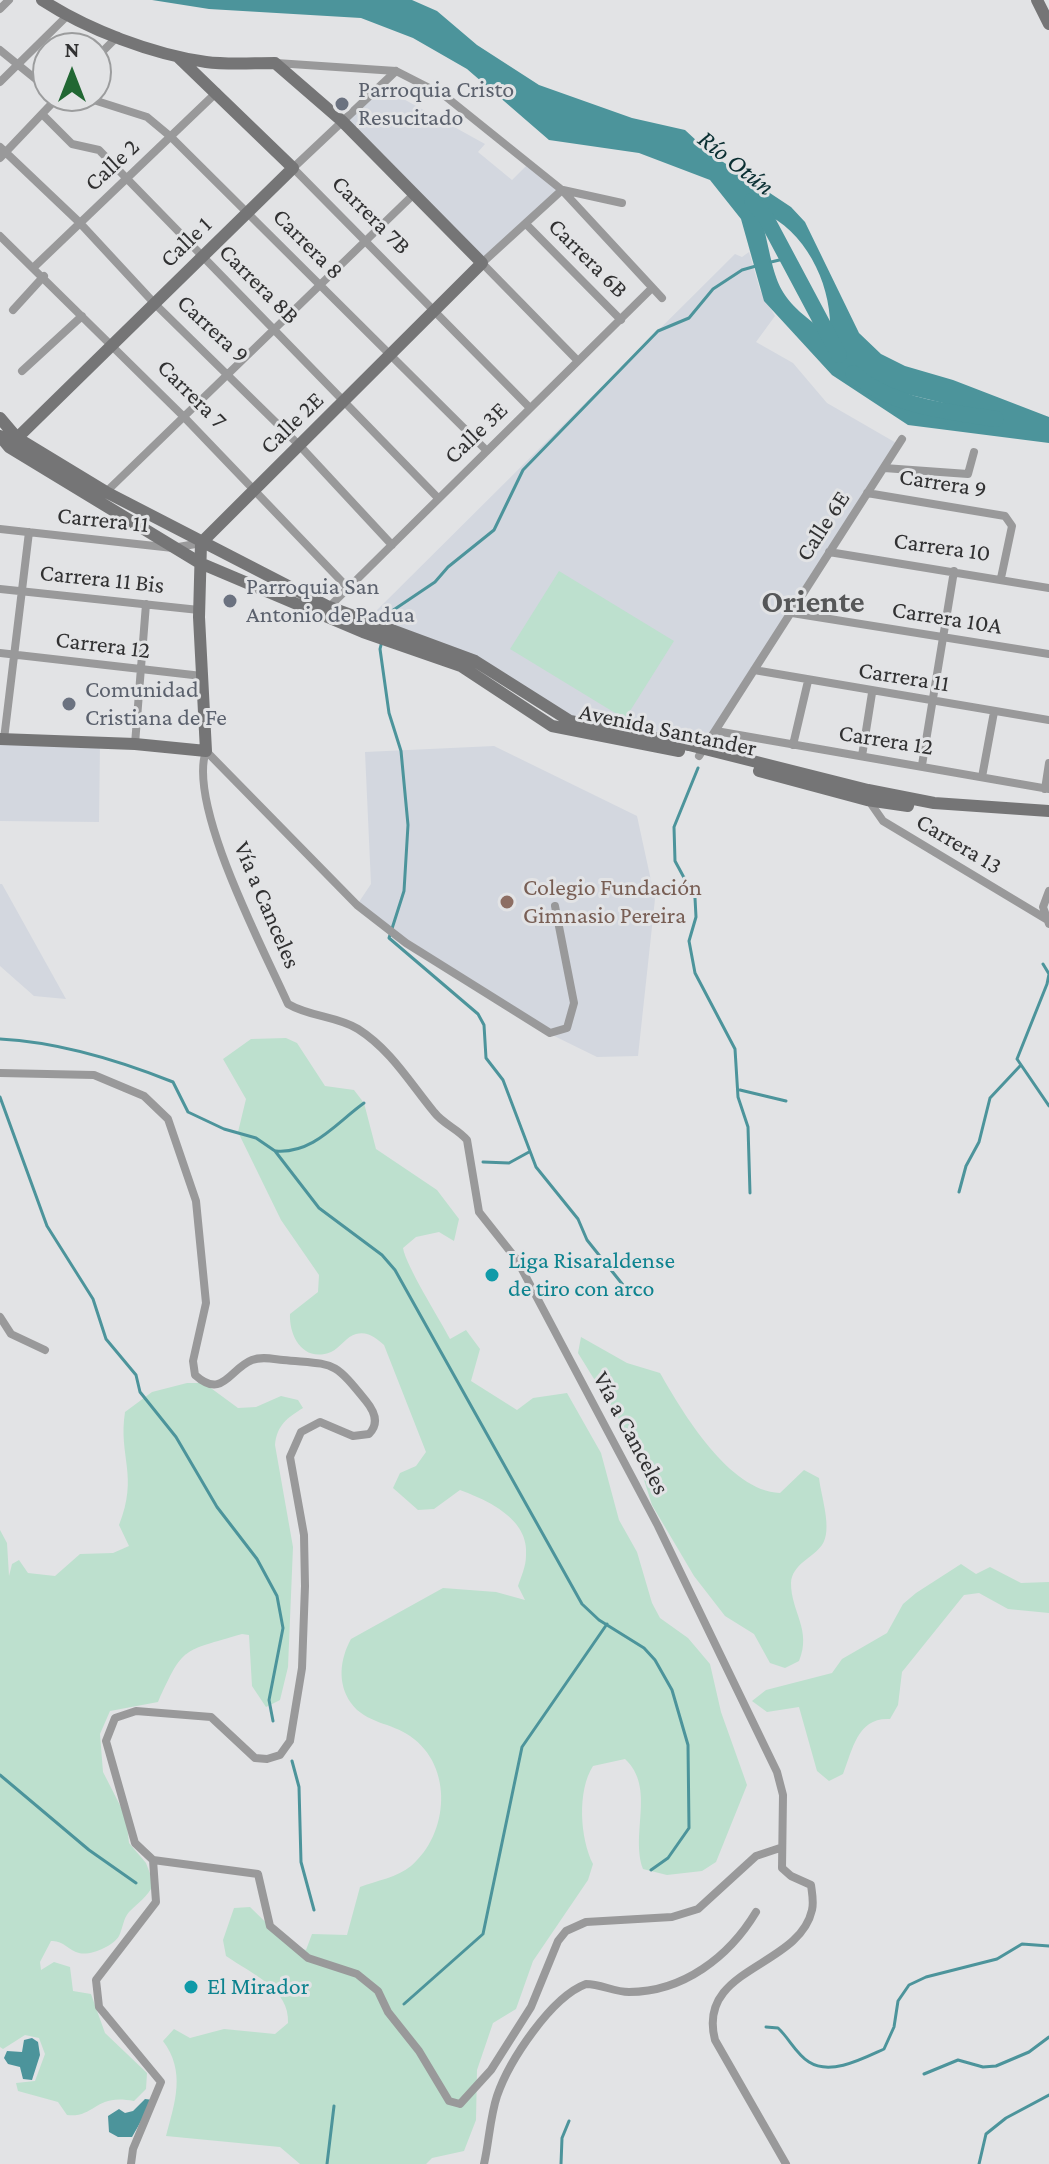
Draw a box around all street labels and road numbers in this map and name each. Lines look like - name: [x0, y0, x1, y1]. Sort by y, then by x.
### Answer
- street label: Calle 2: [79, 133, 145, 197]
- street label: Carrera 7B: [325, 169, 417, 261]
- street label: Carrera 8: [266, 202, 350, 286]
- street label: Calle 1: [154, 211, 218, 273]
- street label: Carrera 6B: [542, 212, 634, 304]
- street label: Carrera 8B: [213, 238, 305, 330]
- street label: Carrera 9: [171, 288, 255, 370]
- street label: Carrera 7: [151, 353, 233, 435]
- street label: Calle 2E: [254, 386, 330, 460]
- street label: Calle 3E: [438, 396, 514, 470]
- street label: Carrera 9: [897, 462, 989, 504]
- street label: Calle 6E: [790, 485, 856, 567]
- street label: Carrera 11: [56, 501, 150, 539]
- street label: Carrera 10: [892, 526, 992, 568]
- street label: Carrera 11 Bis: [38, 558, 166, 600]
- street label: Carrera 10A: [890, 595, 1004, 641]
- street label: Carrera 12: [54, 625, 152, 665]
- street label: Carrera 11: [856, 656, 952, 698]
- street label: Avenida Santander: [577, 697, 759, 763]
- street label: Carrera 12: [837, 718, 935, 762]
- street label: Carrera 13: [911, 807, 1007, 881]
- street label: Vía a Canceles: [227, 837, 307, 973]
- street label: Vía a Canceles: [586, 1366, 676, 1500]

